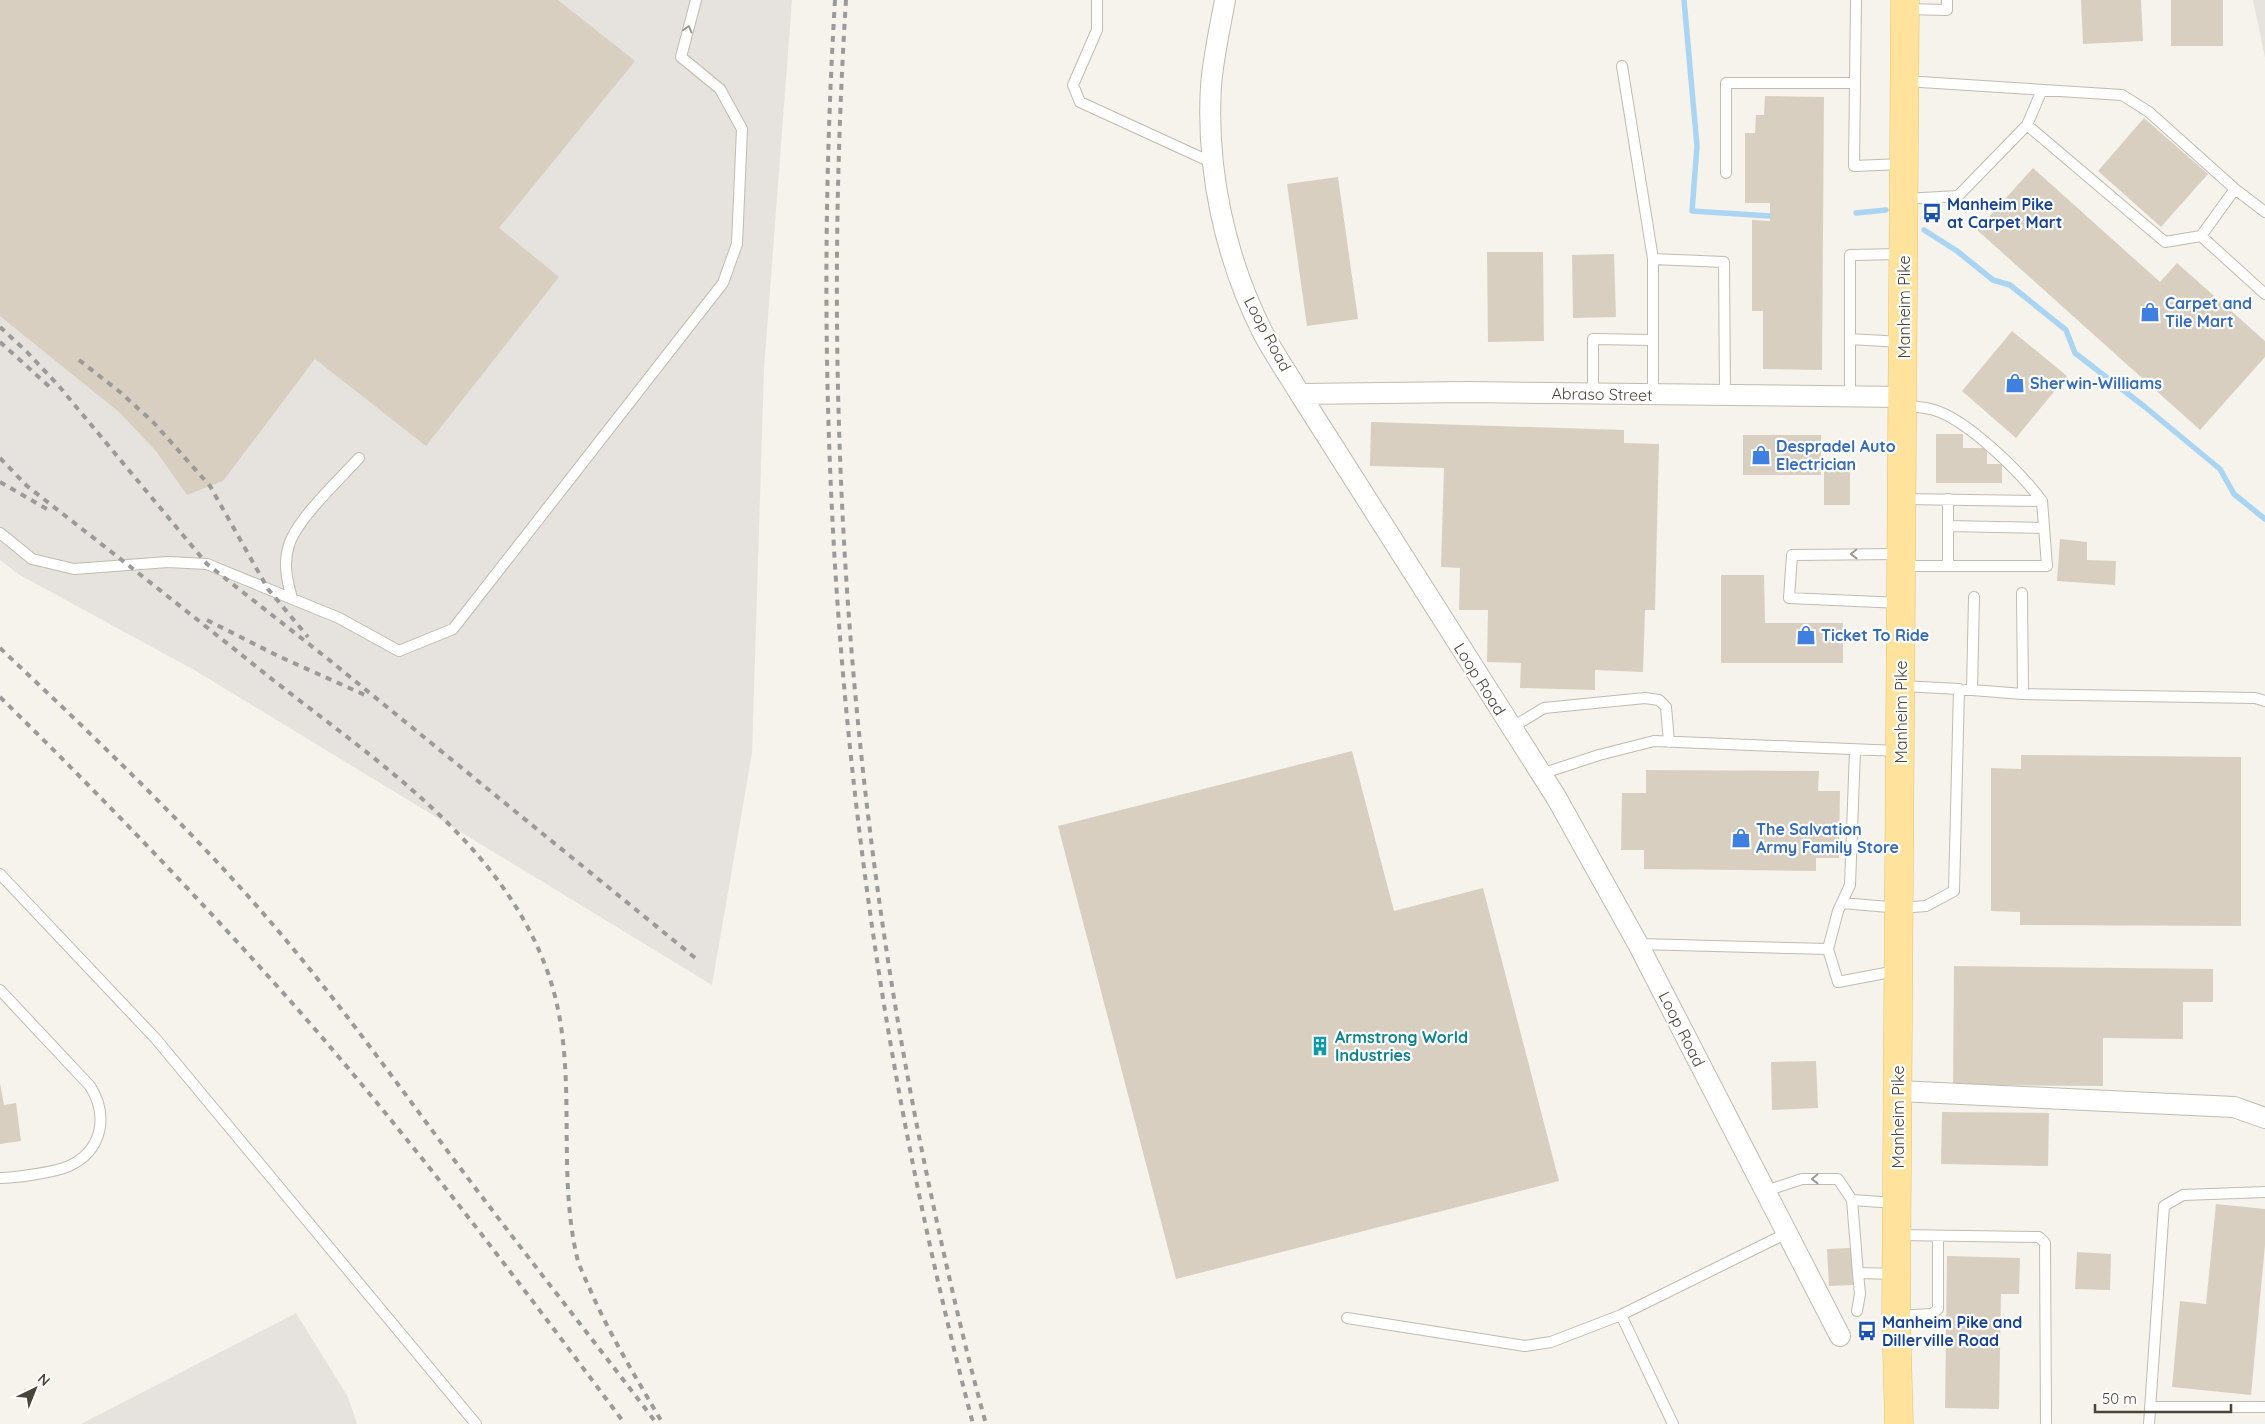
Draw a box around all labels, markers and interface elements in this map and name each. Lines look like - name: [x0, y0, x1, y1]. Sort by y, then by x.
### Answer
- one-way arrow: [683, 25, 693, 33]
- place label: Manheim Pike at Carpet Mart: [1947, 194, 2062, 232]
- bus stop icon: Manheim Pike at Carpet Mart: [1921, 202, 1943, 224]
- street label: Manheim Pike: [1894, 256, 1914, 358]
- street label: Loop Road: [1240, 293, 1296, 375]
- place label: Carpet and Tile Mart: [2165, 293, 2252, 331]
- shop icon: Carpet and Tile Mart: [2139, 301, 2161, 323]
- shop icon: Sherwin-Williams: [2004, 372, 2026, 394]
- place label: Sherwin-Williams: [2030, 373, 2162, 393]
- street label: Abraso Street: [1551, 383, 1653, 405]
- place label: Despradel Auto Electrician: [1776, 436, 1896, 474]
- shop icon: Despradel Auto Electrician: [1750, 444, 1772, 466]
- one-way arrow: [1850, 549, 1858, 560]
- shop icon: Ticket To Ride: [1795, 624, 1817, 646]
- place label: Ticket To Ride: [1821, 625, 1929, 645]
- street label: Loop Road: [1450, 639, 1510, 719]
- street label: Manheim Pike: [1891, 661, 1911, 763]
- place label: The Salvation Army Family Store: [1756, 819, 1899, 857]
- shop icon: The Salvation Army Family Store: [1730, 827, 1752, 849]
- street label: Loop Road: [1655, 988, 1709, 1070]
- place label: Armstrong World Industries: [1335, 1027, 1468, 1065]
- building icon: Armstrong World Industries: [1309, 1035, 1331, 1057]
- street label: Manheim Pike: [1888, 1066, 1908, 1168]
- one-way arrow: [1810, 1174, 1818, 1184]
- place label: Manheim Pike and Dillerville Road: [1882, 1312, 2022, 1350]
- bus stop icon: Manheim Pike and Dillerville Road: [1856, 1320, 1878, 1342]
- north arrow: [10, 1364, 60, 1414]
- text: N: [34, 1369, 54, 1390]
- scale bar: [2095, 1382, 2231, 1414]
- text: 50 m: [2102, 1389, 2137, 1408]

